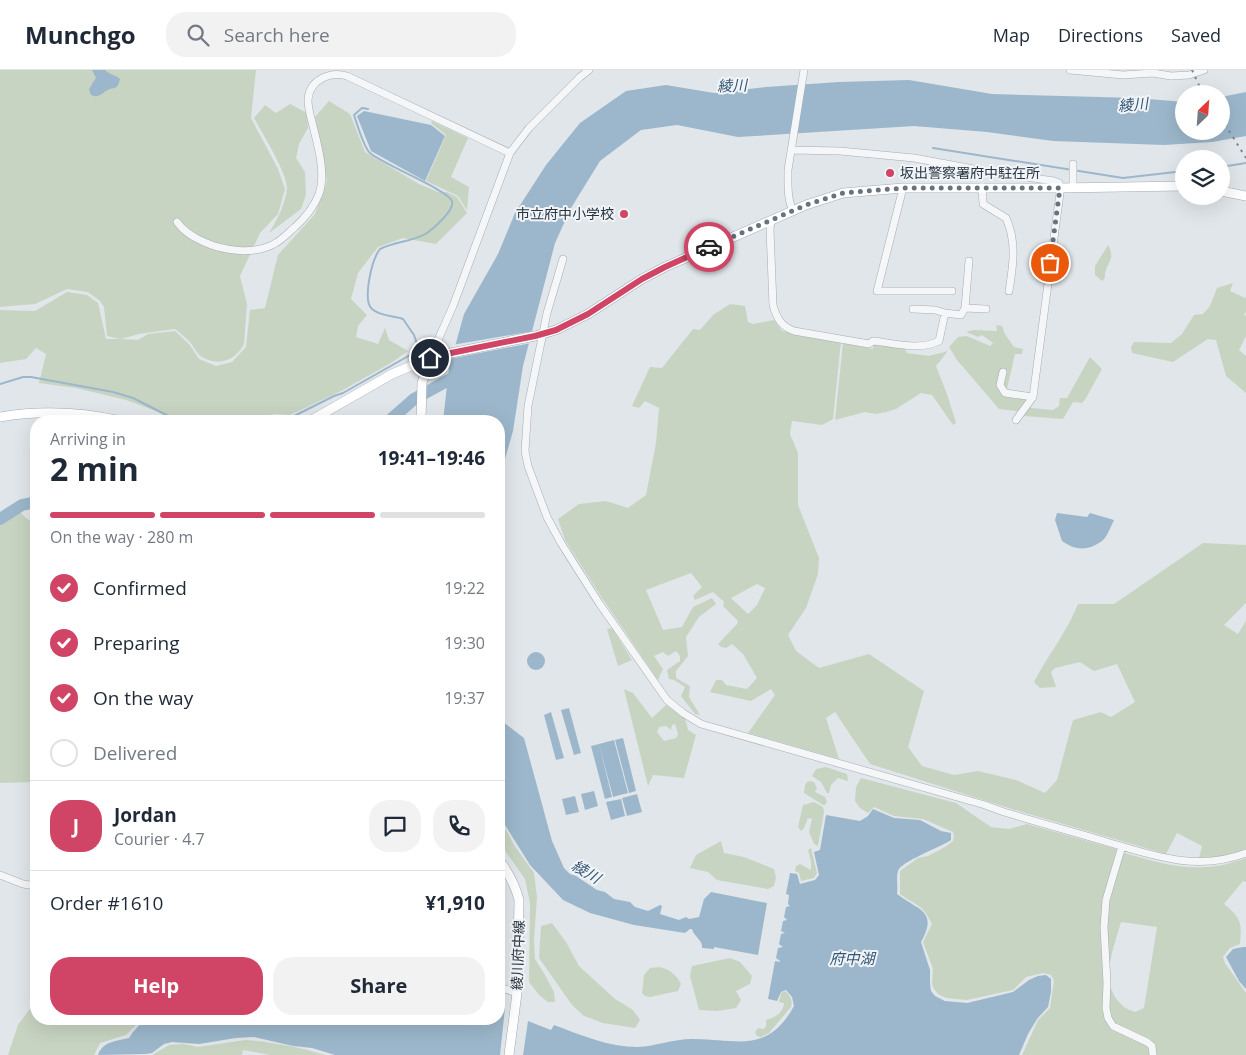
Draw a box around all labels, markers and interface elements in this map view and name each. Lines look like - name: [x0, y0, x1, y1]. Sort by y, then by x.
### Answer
- search box: [166, 12, 516, 57]
- text: Munchgo: [25, 18, 136, 51]
- icon: search: [184, 21, 212, 49]
- text: Search here: [224, 22, 330, 48]
- text: Map: [993, 23, 1030, 47]
- text: Directions: [1058, 23, 1143, 47]
- text: Saved: [1171, 23, 1221, 47]
- water label: 綾川: [717, 74, 749, 96]
- north arrow: [1175, 85, 1230, 140]
- map controls: [1175, 85, 1230, 205]
- water label: 綾川: [1117, 93, 1151, 115]
- button: layers: [1175, 150, 1230, 205]
- place label: 坂出警察署府中駐在所: [900, 163, 1040, 182]
- marker: 坂出警察署府中駐在所: [884, 167, 896, 179]
- place label: 市立府中小学校: [516, 204, 614, 223]
- marker: 市立府中小学校: [618, 208, 630, 220]
- courier: [684, 222, 734, 272]
- icon: car: [695, 233, 723, 261]
- pin: [1029, 242, 1071, 284]
- icon: bag: [1036, 249, 1064, 277]
- pin: [409, 337, 451, 379]
- icon: home: [416, 344, 444, 372]
- text: Arriving in: [50, 428, 126, 450]
- text: 19:41–19:46: [378, 445, 485, 471]
- text: 2 min: [50, 447, 139, 490]
- text: On the way · 280 m: [50, 526, 193, 548]
- icon: check: [50, 574, 78, 602]
- text: Confirmed: [93, 575, 187, 601]
- text: 19:22: [444, 577, 485, 599]
- icon: check: [50, 629, 78, 657]
- text: Preparing: [93, 630, 180, 656]
- text: 19:30: [444, 632, 485, 654]
- icon: check: [50, 684, 78, 712]
- text: On the way: [93, 685, 193, 711]
- text: 19:37: [444, 687, 485, 709]
- text: Delivered: [93, 740, 177, 766]
- button: chat: [369, 800, 421, 852]
- button: phone: [433, 800, 485, 852]
- text: Jordan: [114, 802, 177, 828]
- text: J: [73, 813, 79, 839]
- text: Courier · 4.7: [114, 828, 205, 850]
- water label: 綾川: [569, 855, 606, 888]
- text: Order #1610: [50, 890, 163, 916]
- text: ¥1,910: [425, 890, 485, 916]
- street label: 綾川府中線: [507, 920, 528, 990]
- water label: 府中湖: [829, 948, 876, 968]
- button: Help: [50, 957, 263, 1015]
- button: Share: [273, 957, 485, 1015]

